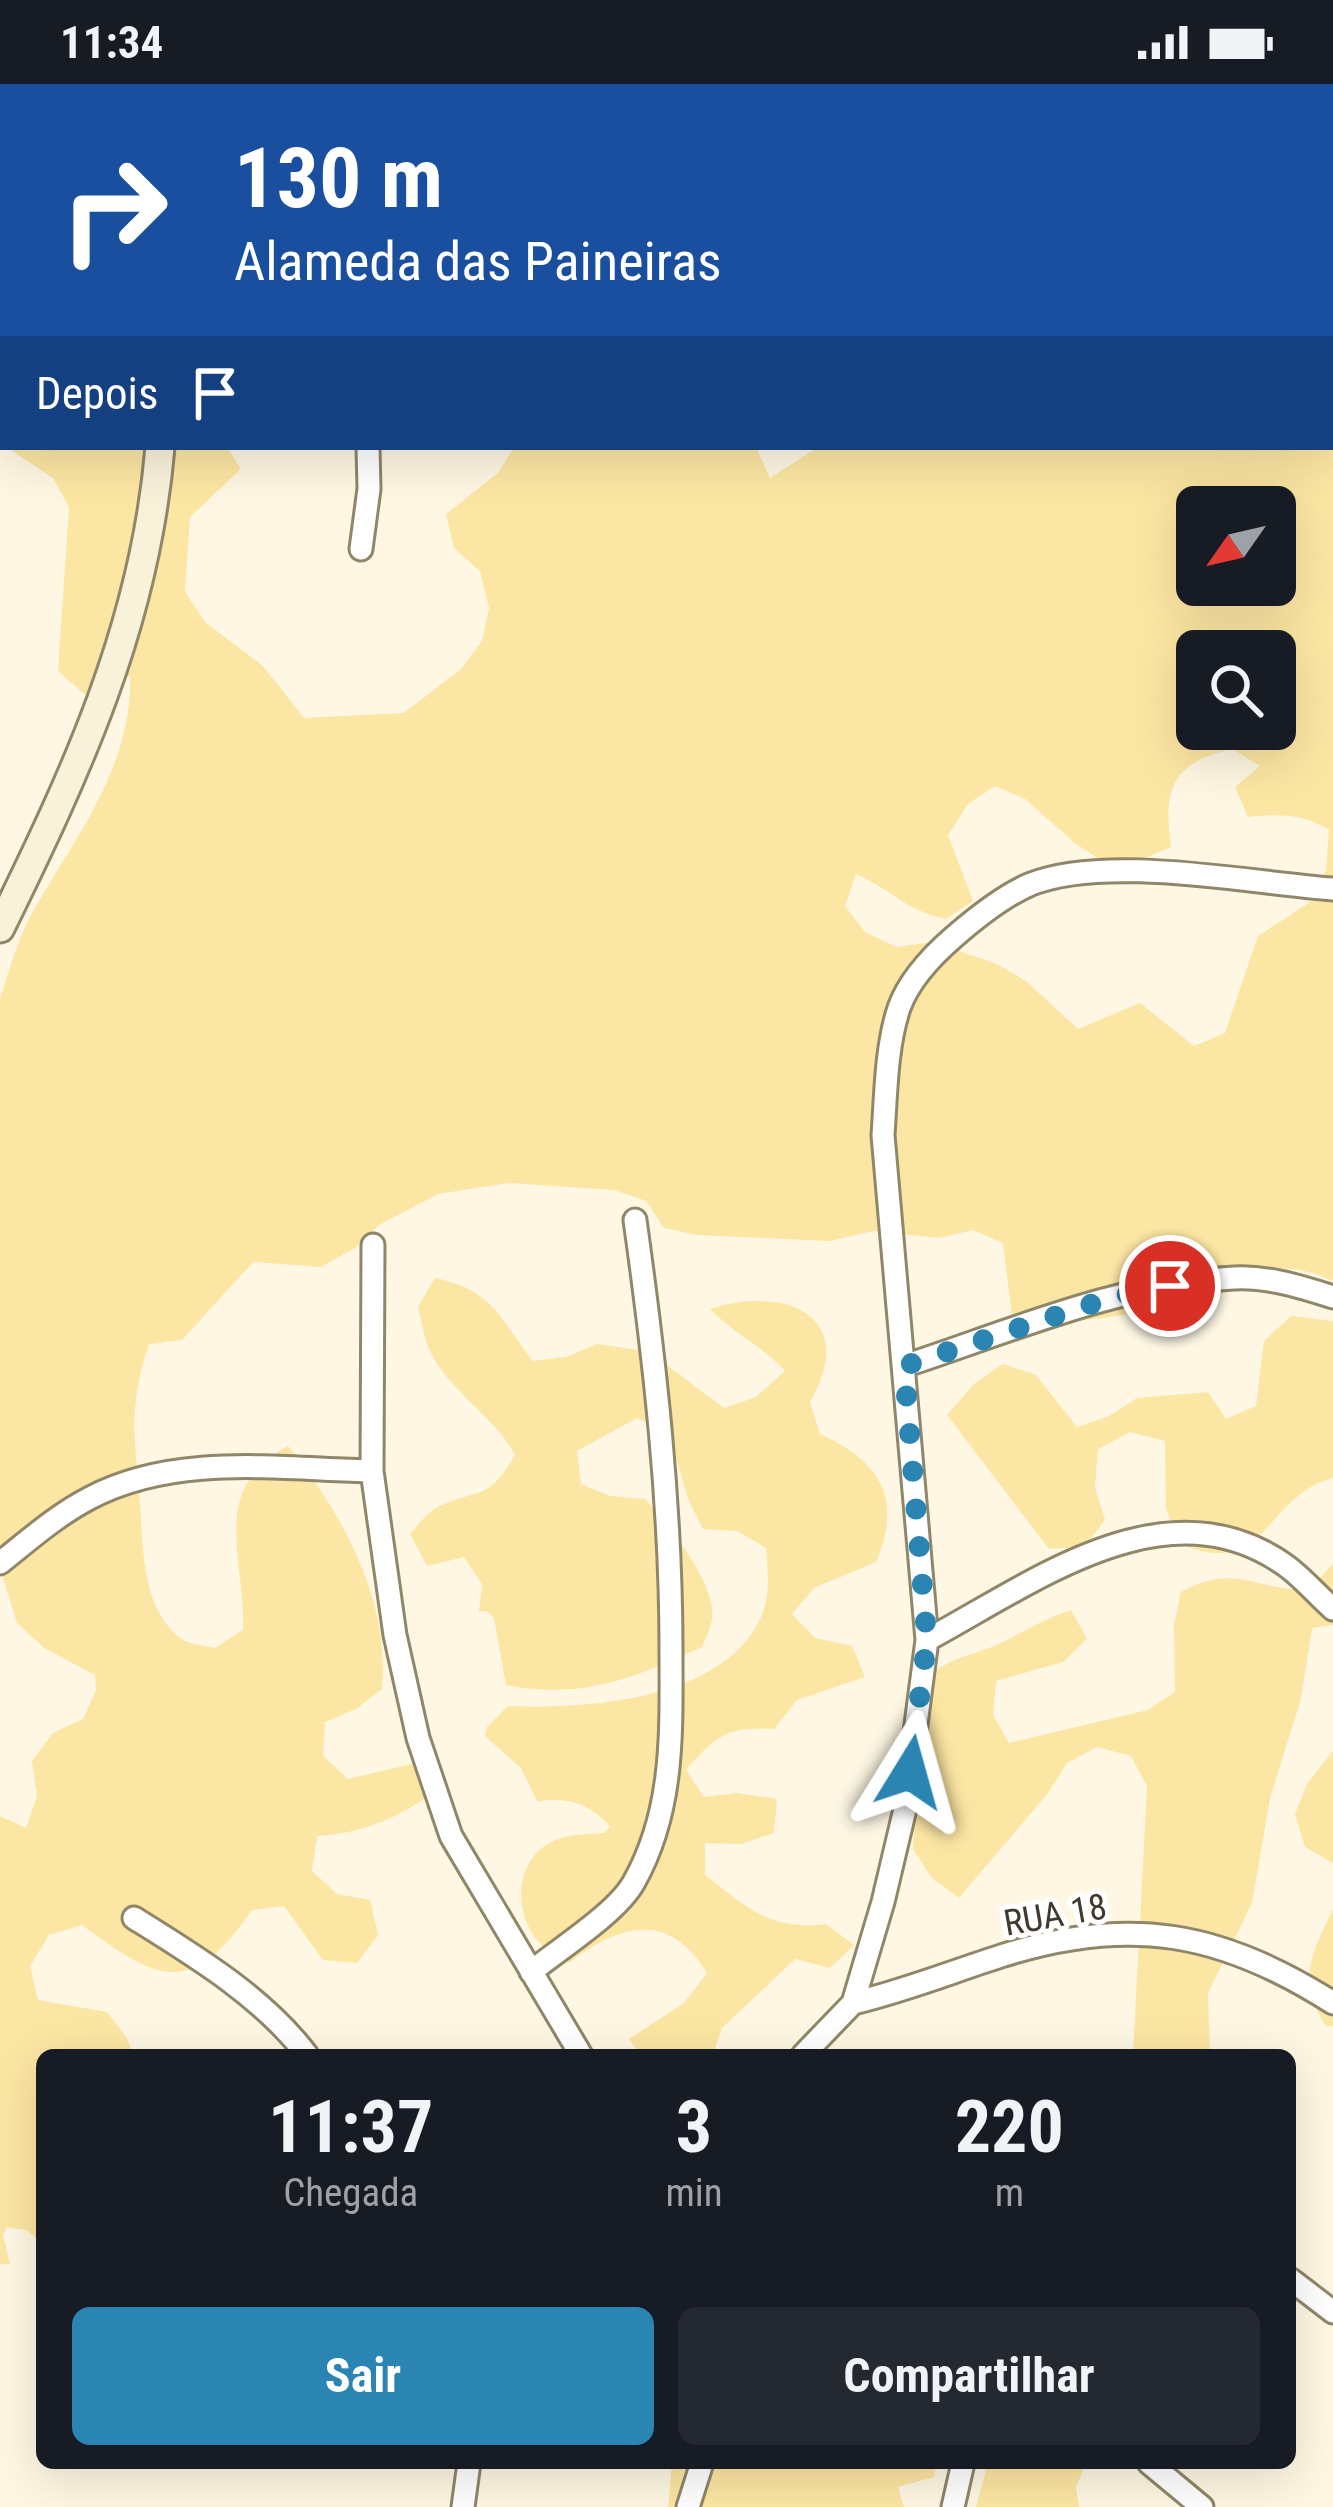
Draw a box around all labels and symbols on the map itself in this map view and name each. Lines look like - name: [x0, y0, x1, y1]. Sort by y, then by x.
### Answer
- north arrow: [1176, 486, 1296, 606]
- pin: [1119, 1235, 1221, 1337]
- position arrow: [847, 1709, 973, 1835]
- street label: RUA 18: [1001, 1885, 1110, 1945]

